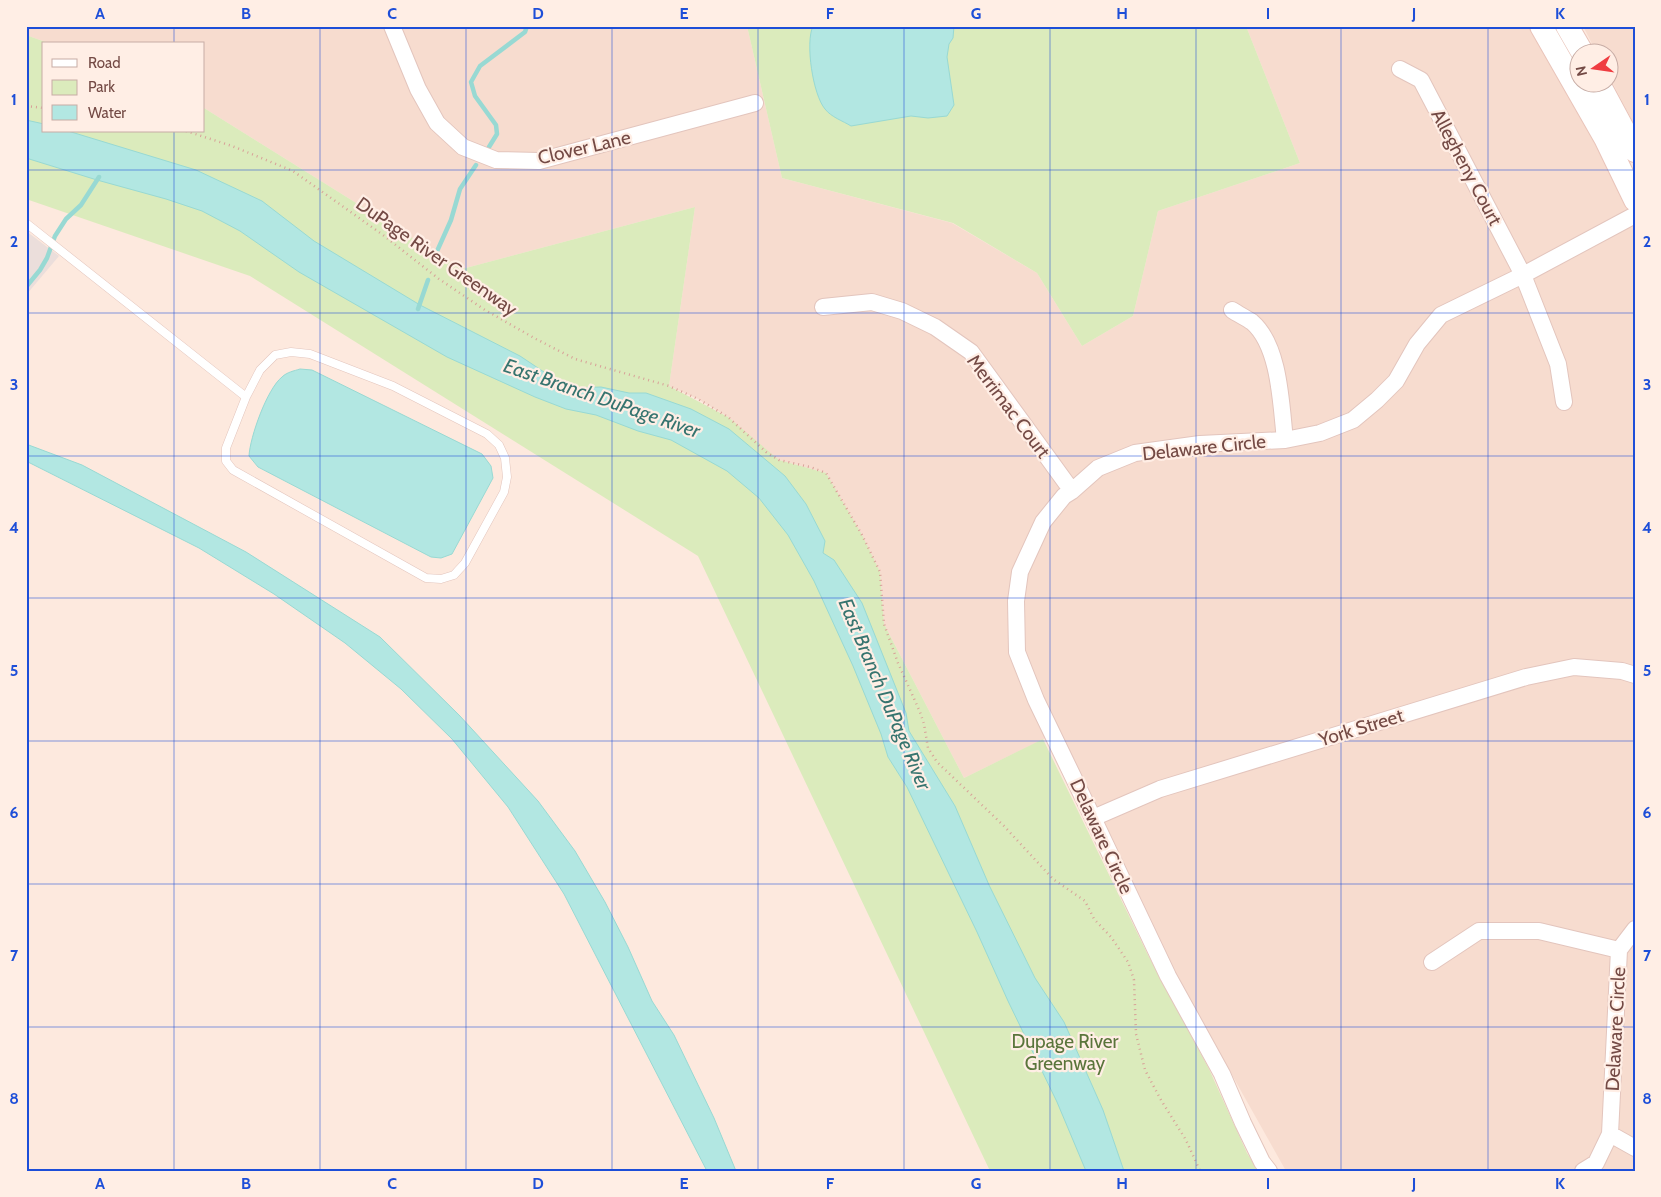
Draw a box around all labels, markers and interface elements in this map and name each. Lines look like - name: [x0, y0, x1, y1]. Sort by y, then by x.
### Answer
- text: A: [95, 4, 105, 23]
- text: B: [241, 4, 251, 23]
- text: C: [387, 4, 397, 23]
- text: D: [532, 4, 544, 23]
- text: E: [679, 4, 689, 23]
- text: F: [826, 4, 835, 23]
- text: G: [971, 4, 981, 23]
- text: H: [1116, 4, 1128, 23]
- text: I: [1266, 4, 1270, 23]
- text: J: [1411, 4, 1416, 23]
- text: K: [1555, 4, 1565, 23]
- legend: [42, 42, 205, 132]
- north arrow: [1568, 42, 1618, 92]
- text: Road: [88, 54, 121, 72]
- text: N: [1571, 64, 1591, 78]
- text: Park: [88, 78, 115, 96]
- text: 1: [11, 90, 17, 109]
- text: 1: [1644, 90, 1650, 109]
- text: Water: [88, 104, 126, 122]
- street label: Allegheny Court: [1426, 105, 1507, 230]
- street label: Clover Lane: [535, 126, 633, 169]
- street label: DuPage River Greenway: [352, 192, 522, 321]
- text: 2: [10, 232, 18, 251]
- text: 2: [1643, 232, 1651, 251]
- street label: Merrimac Court: [962, 350, 1055, 463]
- water label: East Branch DuPage River: [501, 353, 704, 443]
- text: 3: [10, 375, 18, 394]
- text: 3: [1643, 375, 1651, 394]
- street label: Delaware Circle: [1141, 430, 1267, 465]
- text: 4: [9, 518, 19, 537]
- text: 4: [1642, 518, 1652, 537]
- water label: East Branch DuPage River: [834, 595, 937, 794]
- text: 5: [10, 661, 18, 680]
- text: 5: [1643, 661, 1651, 680]
- street label: York Street: [1315, 704, 1407, 752]
- street label: Delaware Circle: [1065, 775, 1138, 898]
- text: 6: [10, 803, 19, 822]
- text: 6: [1643, 803, 1652, 822]
- text: 7: [10, 946, 19, 965]
- text: 7: [1643, 946, 1652, 965]
- street label: Delaware Circle: [1601, 966, 1630, 1092]
- park label: Dupage River Greenway: [1011, 1030, 1119, 1075]
- text: 8: [9, 1089, 19, 1108]
- text: 8: [1642, 1089, 1652, 1108]
- text: A: [95, 1174, 105, 1193]
- text: B: [241, 1174, 251, 1193]
- text: C: [387, 1174, 397, 1193]
- text: D: [532, 1174, 544, 1193]
- text: E: [679, 1174, 689, 1193]
- text: F: [826, 1174, 835, 1193]
- text: G: [971, 1174, 981, 1193]
- text: H: [1116, 1174, 1128, 1193]
- text: I: [1266, 1174, 1270, 1193]
- text: J: [1411, 1174, 1416, 1193]
- text: K: [1555, 1174, 1565, 1193]

